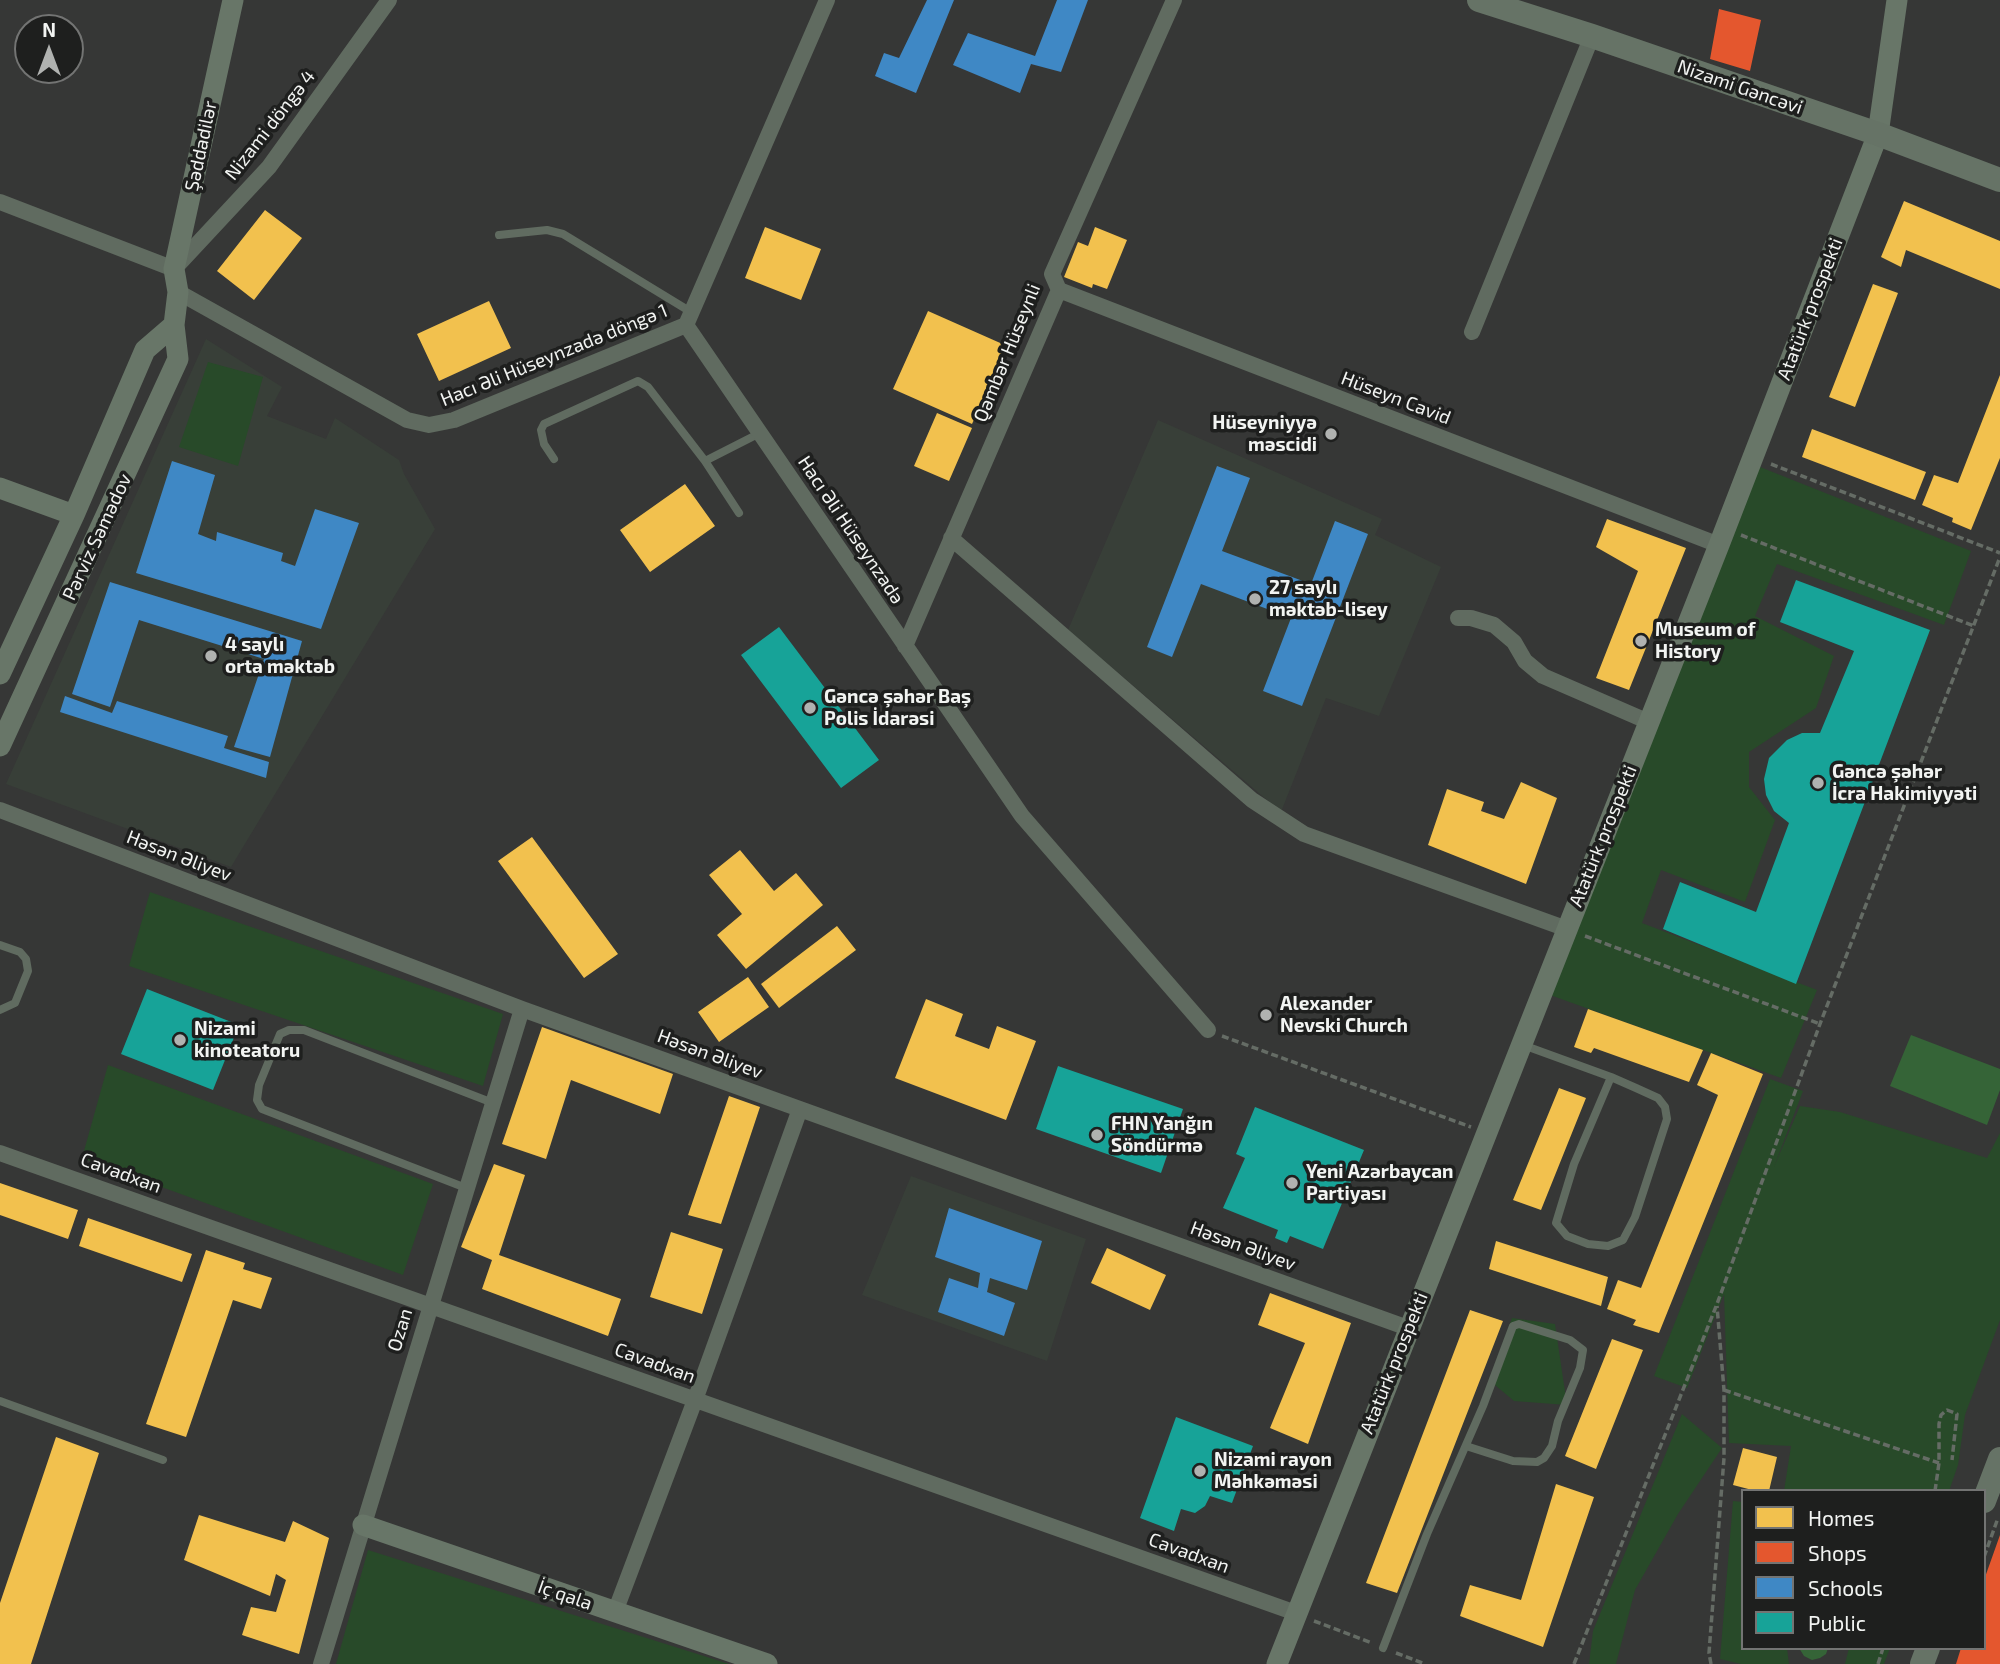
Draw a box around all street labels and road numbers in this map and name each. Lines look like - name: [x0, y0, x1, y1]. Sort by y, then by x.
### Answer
- street label: Nizami Gəncəvi: [1674, 55, 1806, 119]
- street label: Nizami döngə 4: [220, 65, 320, 185]
- street label: Şəddadilər: [180, 99, 222, 193]
- street label: Atatürk prospekti: [1772, 235, 1848, 383]
- street label: Qəmbər Hüseynli: [969, 280, 1045, 426]
- street label: Hacı Əli Hüseynzadə döngə 1: [437, 299, 671, 411]
- street label: Hüseyn Cavid: [1338, 367, 1454, 429]
- street label: Hacı Əli Hüseynzadə: [793, 452, 909, 608]
- street label: Pərviz Səmədov: [58, 470, 136, 604]
- street label: Atatürk prospekti: [1564, 762, 1642, 910]
- street label: Həsən Əliyev: [123, 826, 235, 886]
- street label: Həsən Əliyev: [654, 1024, 766, 1084]
- street label: Cavadxan: [78, 1148, 164, 1198]
- street label: Həsən Əliyev: [1187, 1216, 1299, 1276]
- street label: Atatürk prospekti: [1355, 1289, 1433, 1437]
- street label: Ozan: [383, 1306, 417, 1354]
- street label: Cavadxan: [612, 1338, 698, 1388]
- street label: Cavadxan: [1146, 1528, 1232, 1578]
- street label: İç qala: [535, 1575, 595, 1615]

